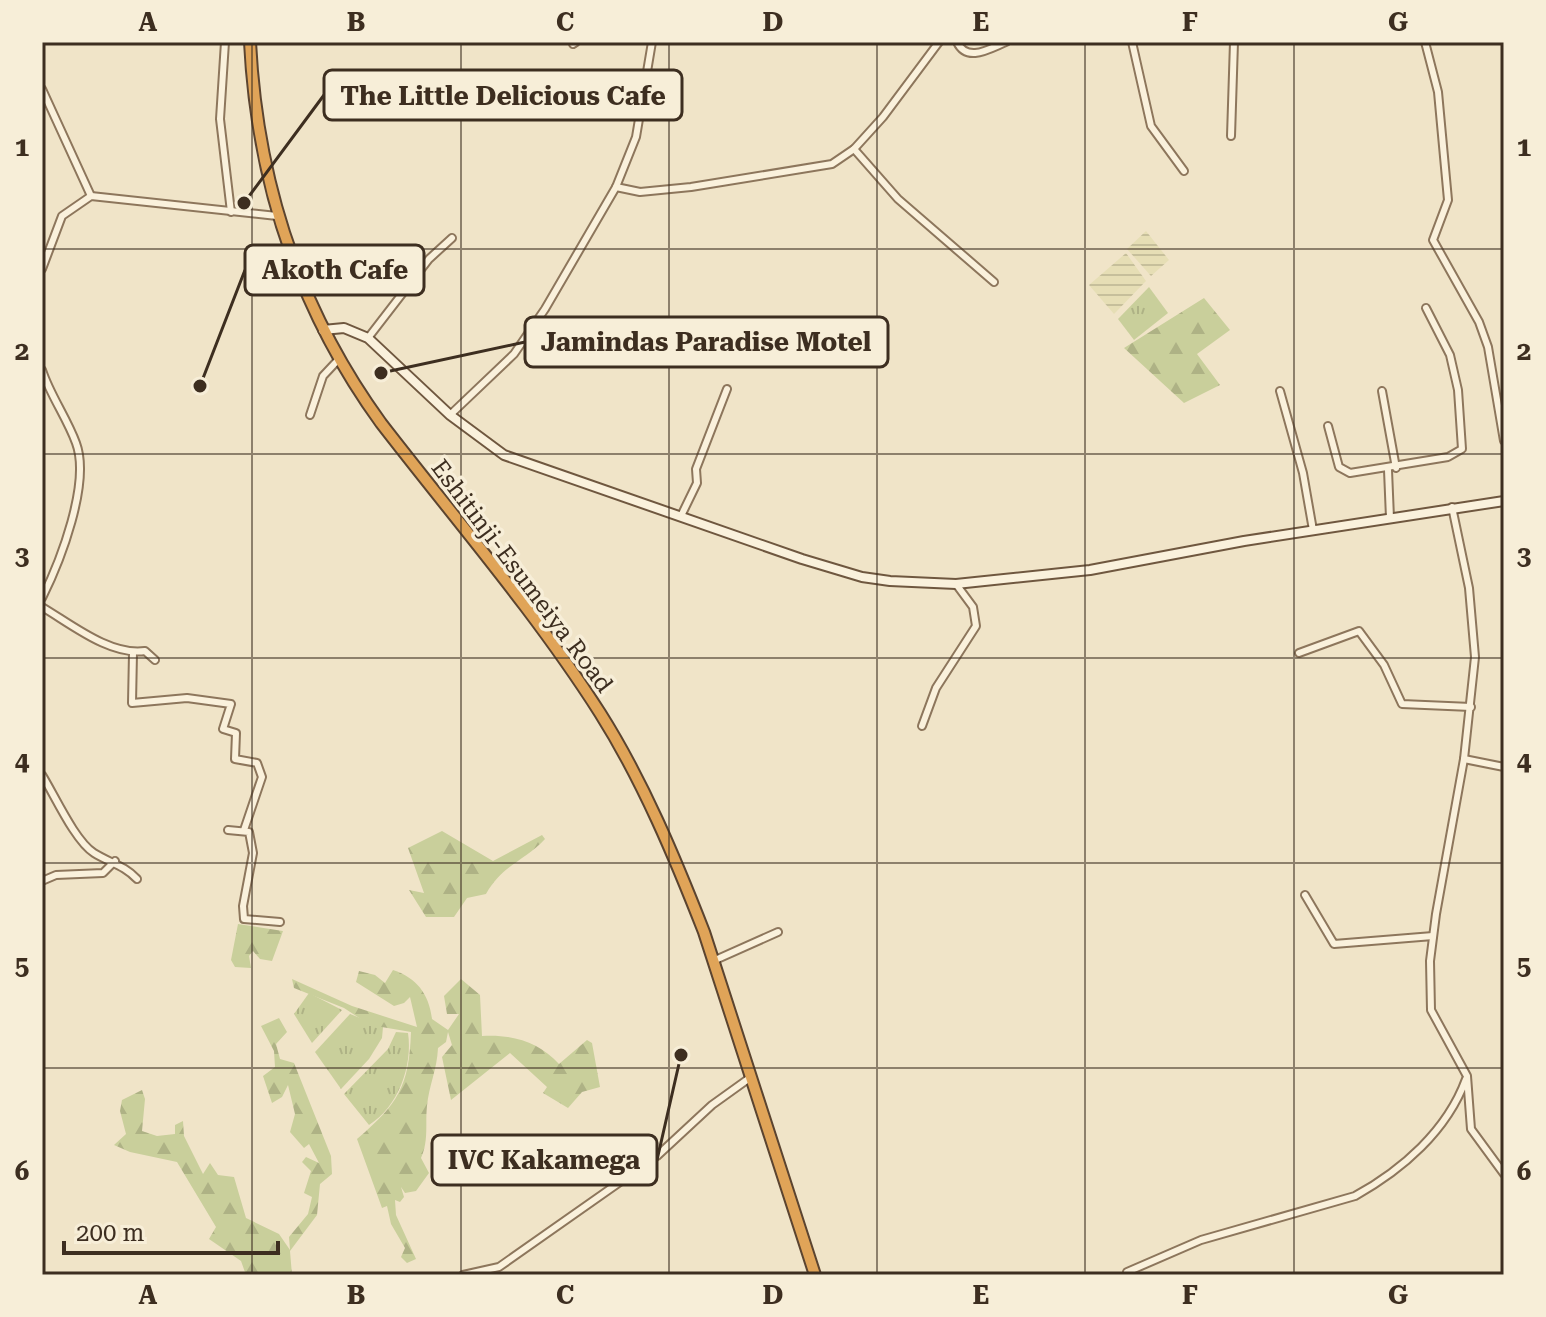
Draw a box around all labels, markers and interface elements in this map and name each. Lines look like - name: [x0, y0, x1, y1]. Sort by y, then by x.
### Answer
- text: A: [139, 7, 158, 37]
- text: B: [347, 7, 365, 37]
- text: C: [556, 7, 574, 37]
- text: D: [763, 7, 783, 37]
- text: E: [973, 7, 989, 37]
- text: F: [1182, 7, 1198, 37]
- text: G: [1388, 7, 1408, 37]
- callout: The Little Delicious Cafe: [324, 70, 682, 120]
- text: The Little Delicious Cafe: [340, 81, 666, 111]
- text: 1: [15, 132, 29, 162]
- text: 1: [1517, 132, 1531, 162]
- callout: Akoth Cafe: [245, 245, 424, 295]
- text: Akoth Cafe: [262, 255, 408, 285]
- callout: Jamindas Paradise Motel: [525, 317, 888, 367]
- text: Jamindas Paradise Motel: [541, 327, 872, 357]
- text: 2: [15, 336, 29, 366]
- text: 2: [1517, 336, 1531, 366]
- street label: Eshitinji-Esumeiya Road: [425, 454, 619, 698]
- text: 3: [15, 541, 29, 571]
- text: 3: [1517, 541, 1531, 571]
- text: 4: [15, 746, 30, 776]
- text: 4: [1517, 746, 1532, 776]
- text: 5: [15, 951, 29, 981]
- text: 5: [1517, 951, 1531, 981]
- callout: IVC Kakamega: [432, 1135, 657, 1185]
- text: IVC Kakamega: [448, 1145, 640, 1175]
- text: 6: [15, 1156, 29, 1186]
- text: 6: [1517, 1156, 1531, 1186]
- scale bar: [64, 1205, 278, 1255]
- text: 200 m: [76, 1219, 144, 1247]
- text: A: [139, 1280, 158, 1310]
- text: B: [347, 1280, 365, 1310]
- text: C: [556, 1280, 574, 1310]
- text: D: [763, 1280, 783, 1310]
- text: E: [973, 1280, 989, 1310]
- text: F: [1182, 1280, 1198, 1310]
- text: G: [1388, 1280, 1408, 1310]

